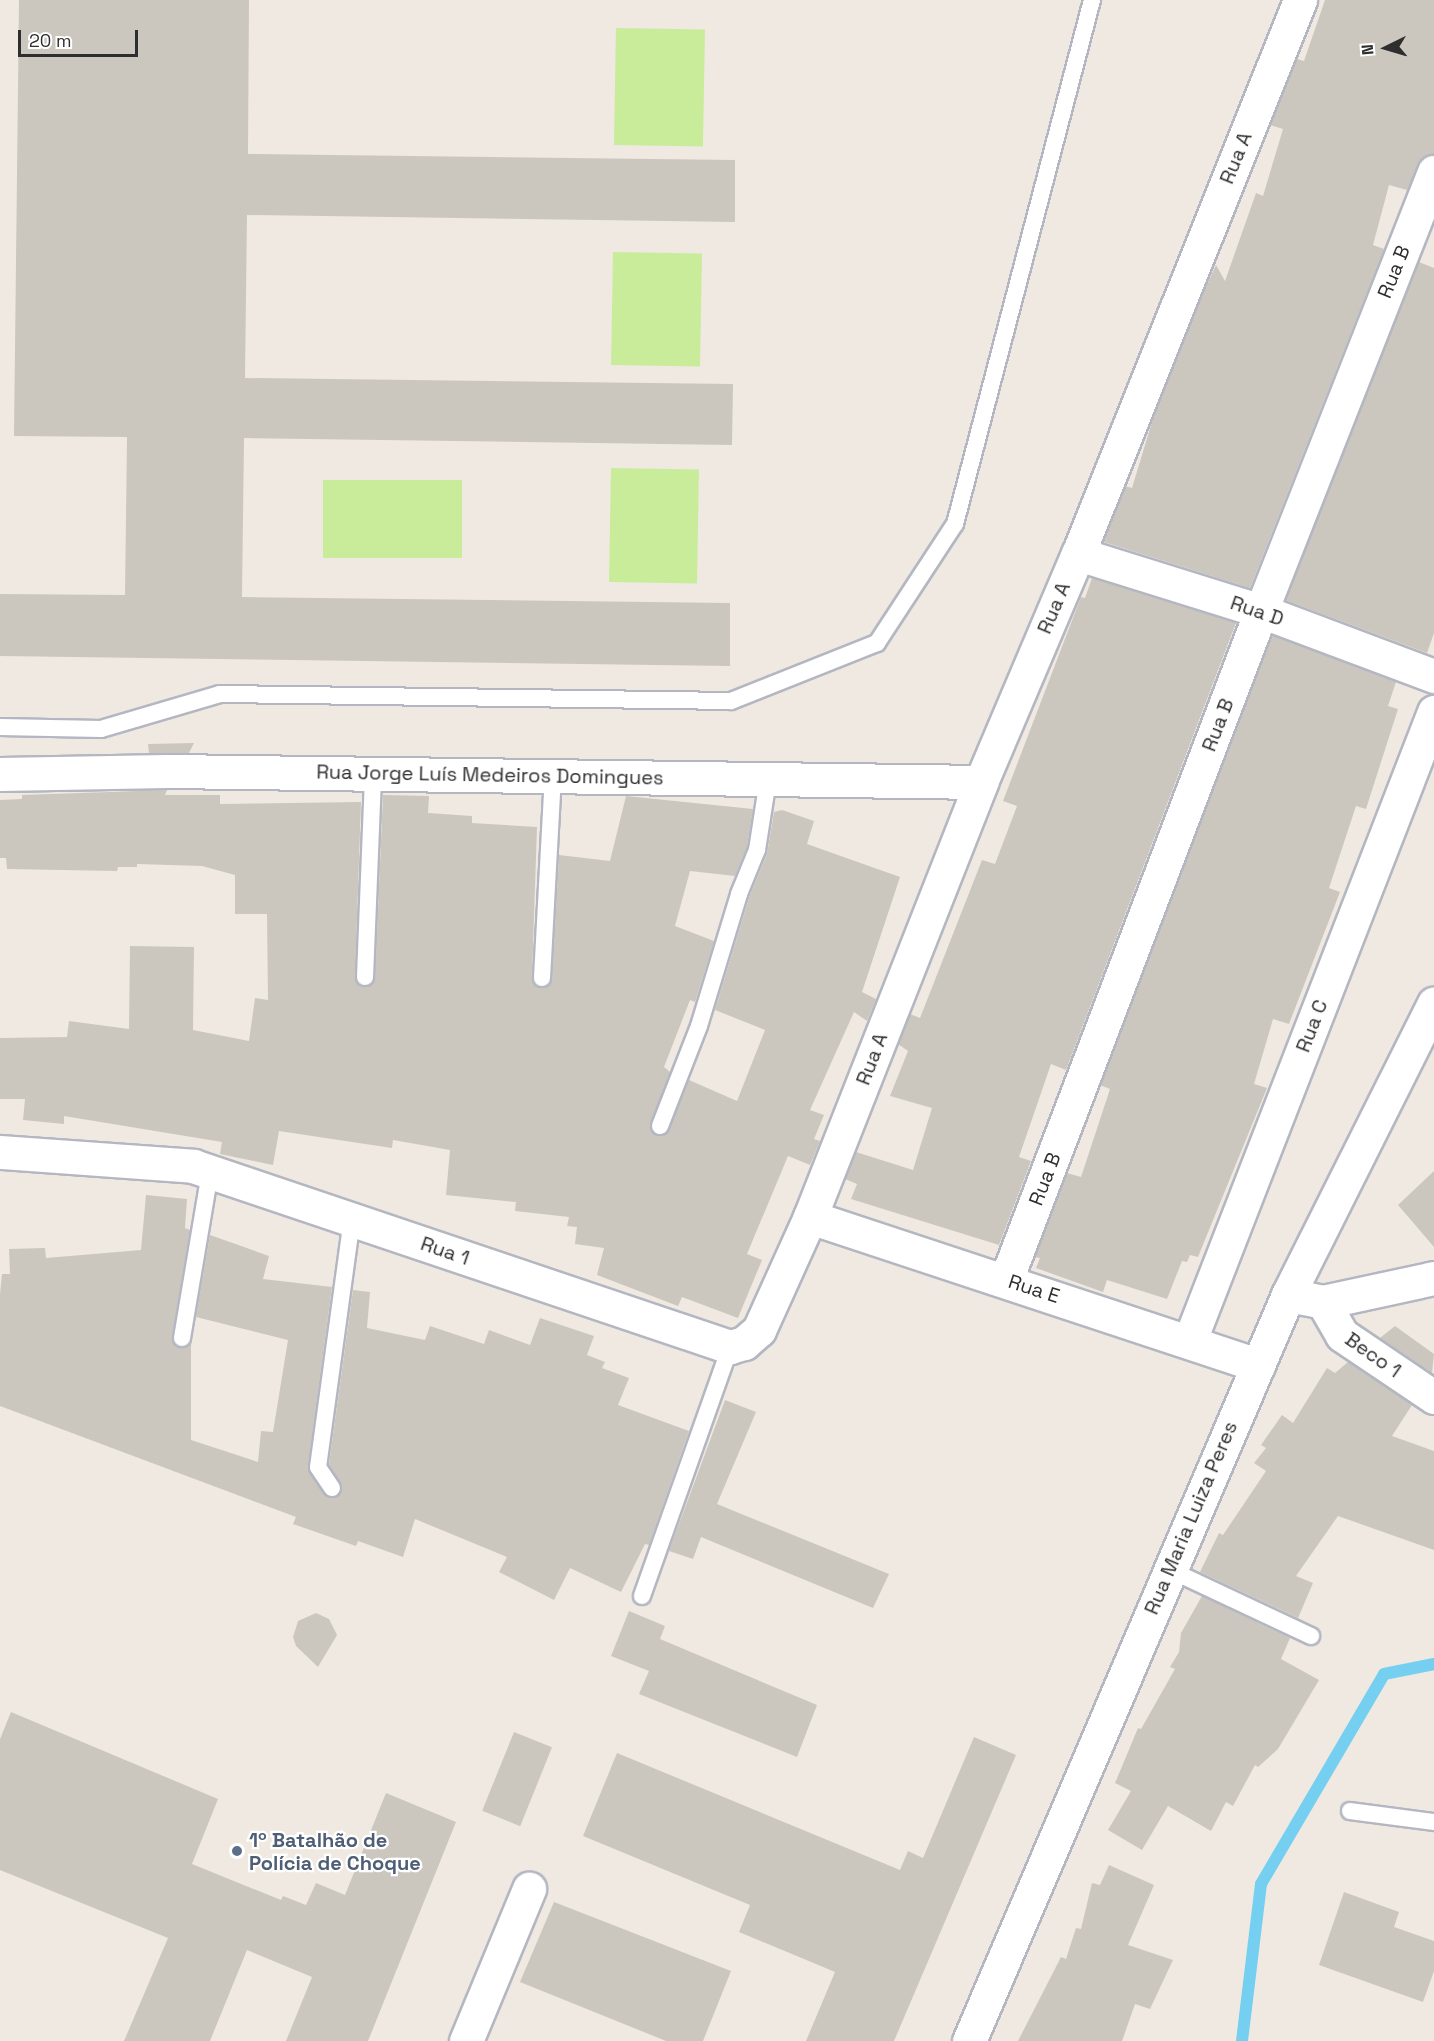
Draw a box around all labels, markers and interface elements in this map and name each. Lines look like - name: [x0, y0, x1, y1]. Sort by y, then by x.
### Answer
- scale bar: [21, 18, 141, 56]
- north arrow: [1356, 18, 1416, 78]
- text: 20 m: [29, 29, 72, 52]
- text: N: [1357, 43, 1378, 56]
- street label: Rua A: [1215, 128, 1257, 188]
- street label: Rua B: [1373, 242, 1415, 302]
- street label: Rua A: [1032, 578, 1076, 638]
- street label: Rua D: [1227, 591, 1287, 631]
- street label: Rua B: [1197, 695, 1239, 755]
- street label: Rua Jorge Luís Medeiros Domingues: [316, 760, 664, 790]
- street label: Rua C: [1291, 996, 1333, 1056]
- street label: Rua A: [851, 1029, 893, 1089]
- street label: Rua B: [1024, 1149, 1066, 1209]
- street label: Rua 1: [418, 1232, 472, 1270]
- street label: Rua E: [1005, 1269, 1063, 1309]
- street label: Beco 1: [1340, 1327, 1406, 1383]
- street label: Rua Maria Luiza Peres: [1139, 1418, 1243, 1618]
- place label: 1º Batalhão de Polícia de Choque: [249, 1828, 421, 1875]
- marker: 1º Batalhão de Polícia de Choque: [230, 1844, 244, 1858]

